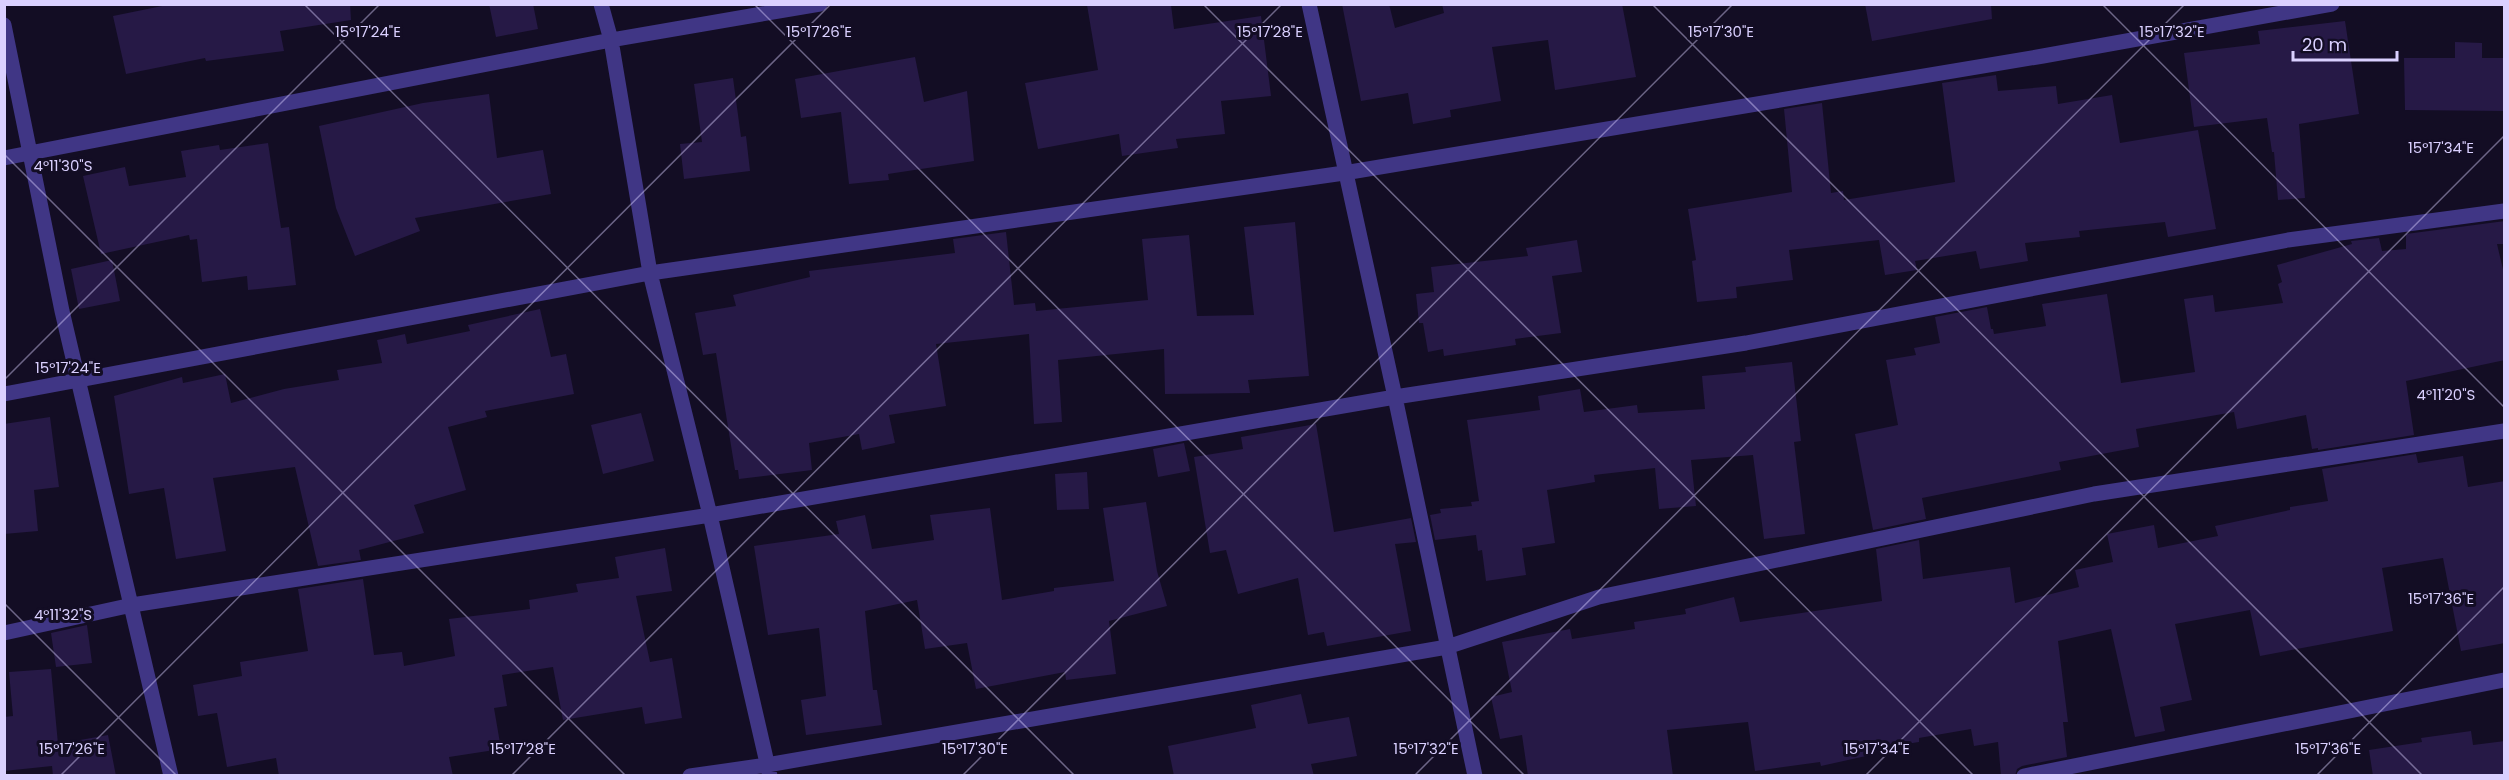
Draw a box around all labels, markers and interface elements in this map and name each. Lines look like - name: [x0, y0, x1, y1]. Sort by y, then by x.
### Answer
- text: 15°17'24"E: [335, 21, 401, 42]
- text: 15°17'26"E: [786, 21, 852, 42]
- text: 15°17'28"E: [1237, 21, 1303, 42]
- text: 15°17'30"E: [1688, 21, 1754, 42]
- text: 15°17'32"E: [2139, 21, 2205, 42]
- scale bar: [2293, 24, 2396, 62]
- text: 20 m: [2302, 32, 2347, 57]
- text: 15°17'34"E: [2408, 137, 2474, 158]
- text: 4°11'30"S: [33, 155, 93, 176]
- text: 15°17'24"E: [35, 357, 101, 378]
- text: 4°11'20"S: [2417, 384, 2475, 405]
- text: 15°17'36"E: [2408, 588, 2474, 609]
- text: 4°11'32"S: [34, 604, 92, 625]
- text: 15°17'26"E: [39, 738, 105, 759]
- text: 15°17'28"E: [490, 738, 556, 759]
- text: 15°17'30"E: [942, 738, 1008, 759]
- text: 15°17'32"E: [1393, 738, 1459, 759]
- text: 15°17'34"E: [1844, 738, 1910, 759]
- text: 15°17'36"E: [2295, 738, 2361, 759]

